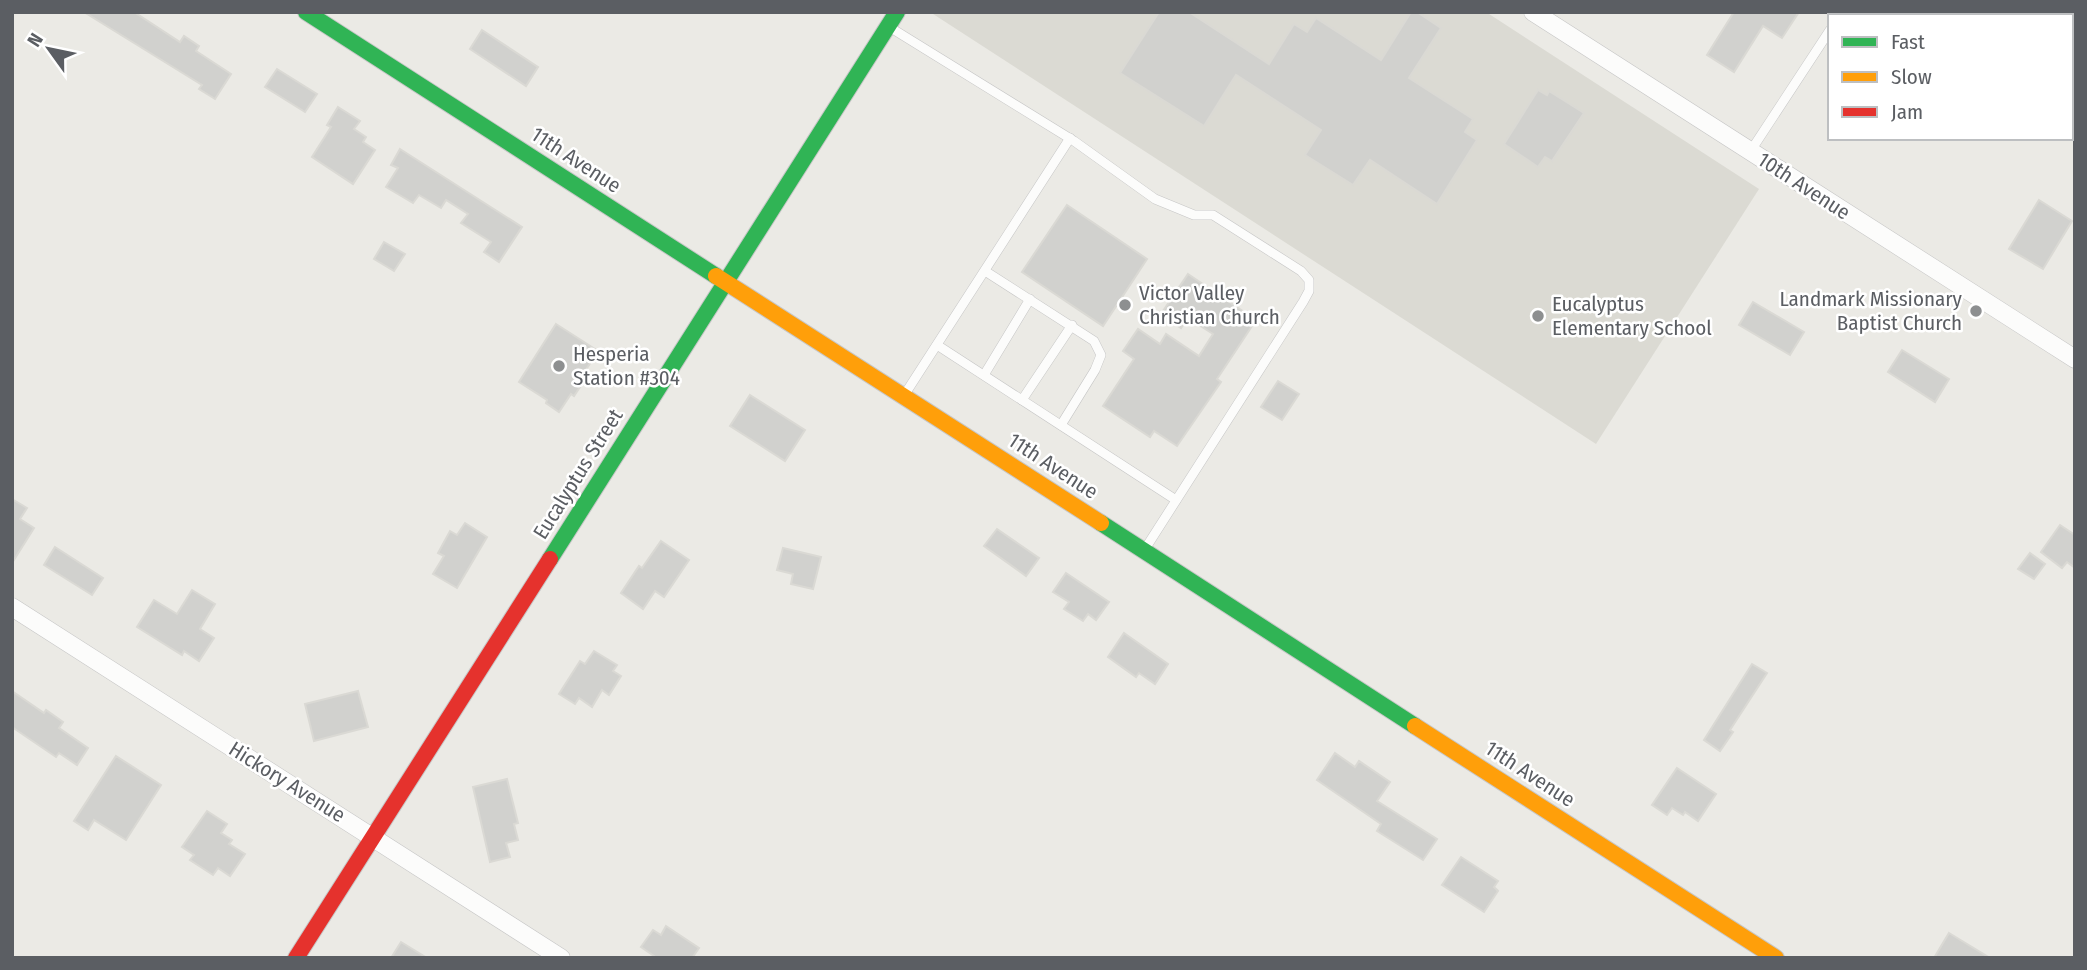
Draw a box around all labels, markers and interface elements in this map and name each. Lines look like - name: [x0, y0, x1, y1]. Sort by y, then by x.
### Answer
- north arrow: [14, 14, 84, 84]
- legend: [1828, 14, 2073, 140]
- text: N: [22, 29, 48, 51]
- text: Fast: [1891, 29, 1925, 55]
- text: Slow: [1891, 64, 1932, 90]
- text: Jam: [1891, 99, 1923, 125]
- street label: 11th Avenue: [526, 121, 626, 199]
- street label: 10th Avenue: [1753, 146, 1855, 226]
- place label: Victor Valley Christian Church: [1139, 280, 1280, 330]
- place label: Landmark Missionary Baptist Church: [1779, 286, 1963, 336]
- place label: Eucalyptus Elementary School: [1552, 291, 1712, 341]
- marker: Victor Valley Christian Church: [1117, 297, 1133, 313]
- marker: Landmark Missionary Baptist Church: [1968, 303, 1984, 319]
- marker: Eucalyptus Elementary School: [1530, 308, 1546, 324]
- place label: Hesperia Station #304: [573, 341, 680, 391]
- marker: Hesperia Station #304: [551, 358, 567, 374]
- street label: Eucalyptus Street: [528, 404, 628, 544]
- street label: 11th Avenue: [1003, 427, 1103, 505]
- street label: 11th Avenue: [1480, 735, 1580, 813]
- street label: Hickory Avenue: [224, 736, 350, 828]

